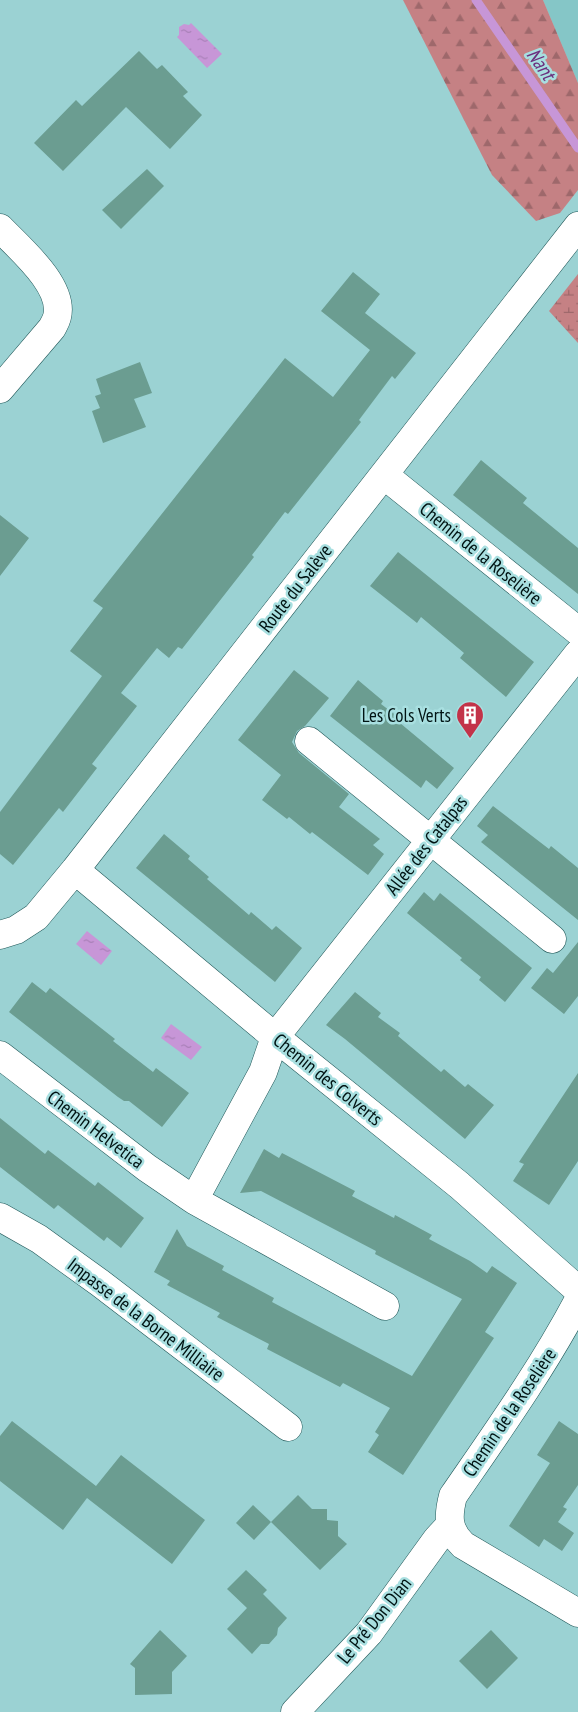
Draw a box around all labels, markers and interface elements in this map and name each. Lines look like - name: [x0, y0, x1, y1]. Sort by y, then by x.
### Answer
- water label: Nant: [521, 43, 563, 87]
- street label: Chemin de la Roselière: [415, 496, 547, 610]
- street label: Route du Salève: [253, 539, 337, 637]
- building icon: Les Cols Verts: [455, 700, 485, 739]
- place label: Les Cols Verts: [362, 703, 451, 727]
- street label: Allée des Catalpas: [380, 791, 472, 899]
- street label: Chemin des Colverts: [269, 1028, 387, 1130]
- street label: Chemin Helvetica: [43, 1085, 149, 1173]
- street label: Impasse de la Borne Milliaire: [63, 1252, 229, 1386]
- street label: Chemin de la Roselière: [457, 1343, 561, 1481]
- street label: Le Pré Don Dian: [332, 1572, 416, 1668]

